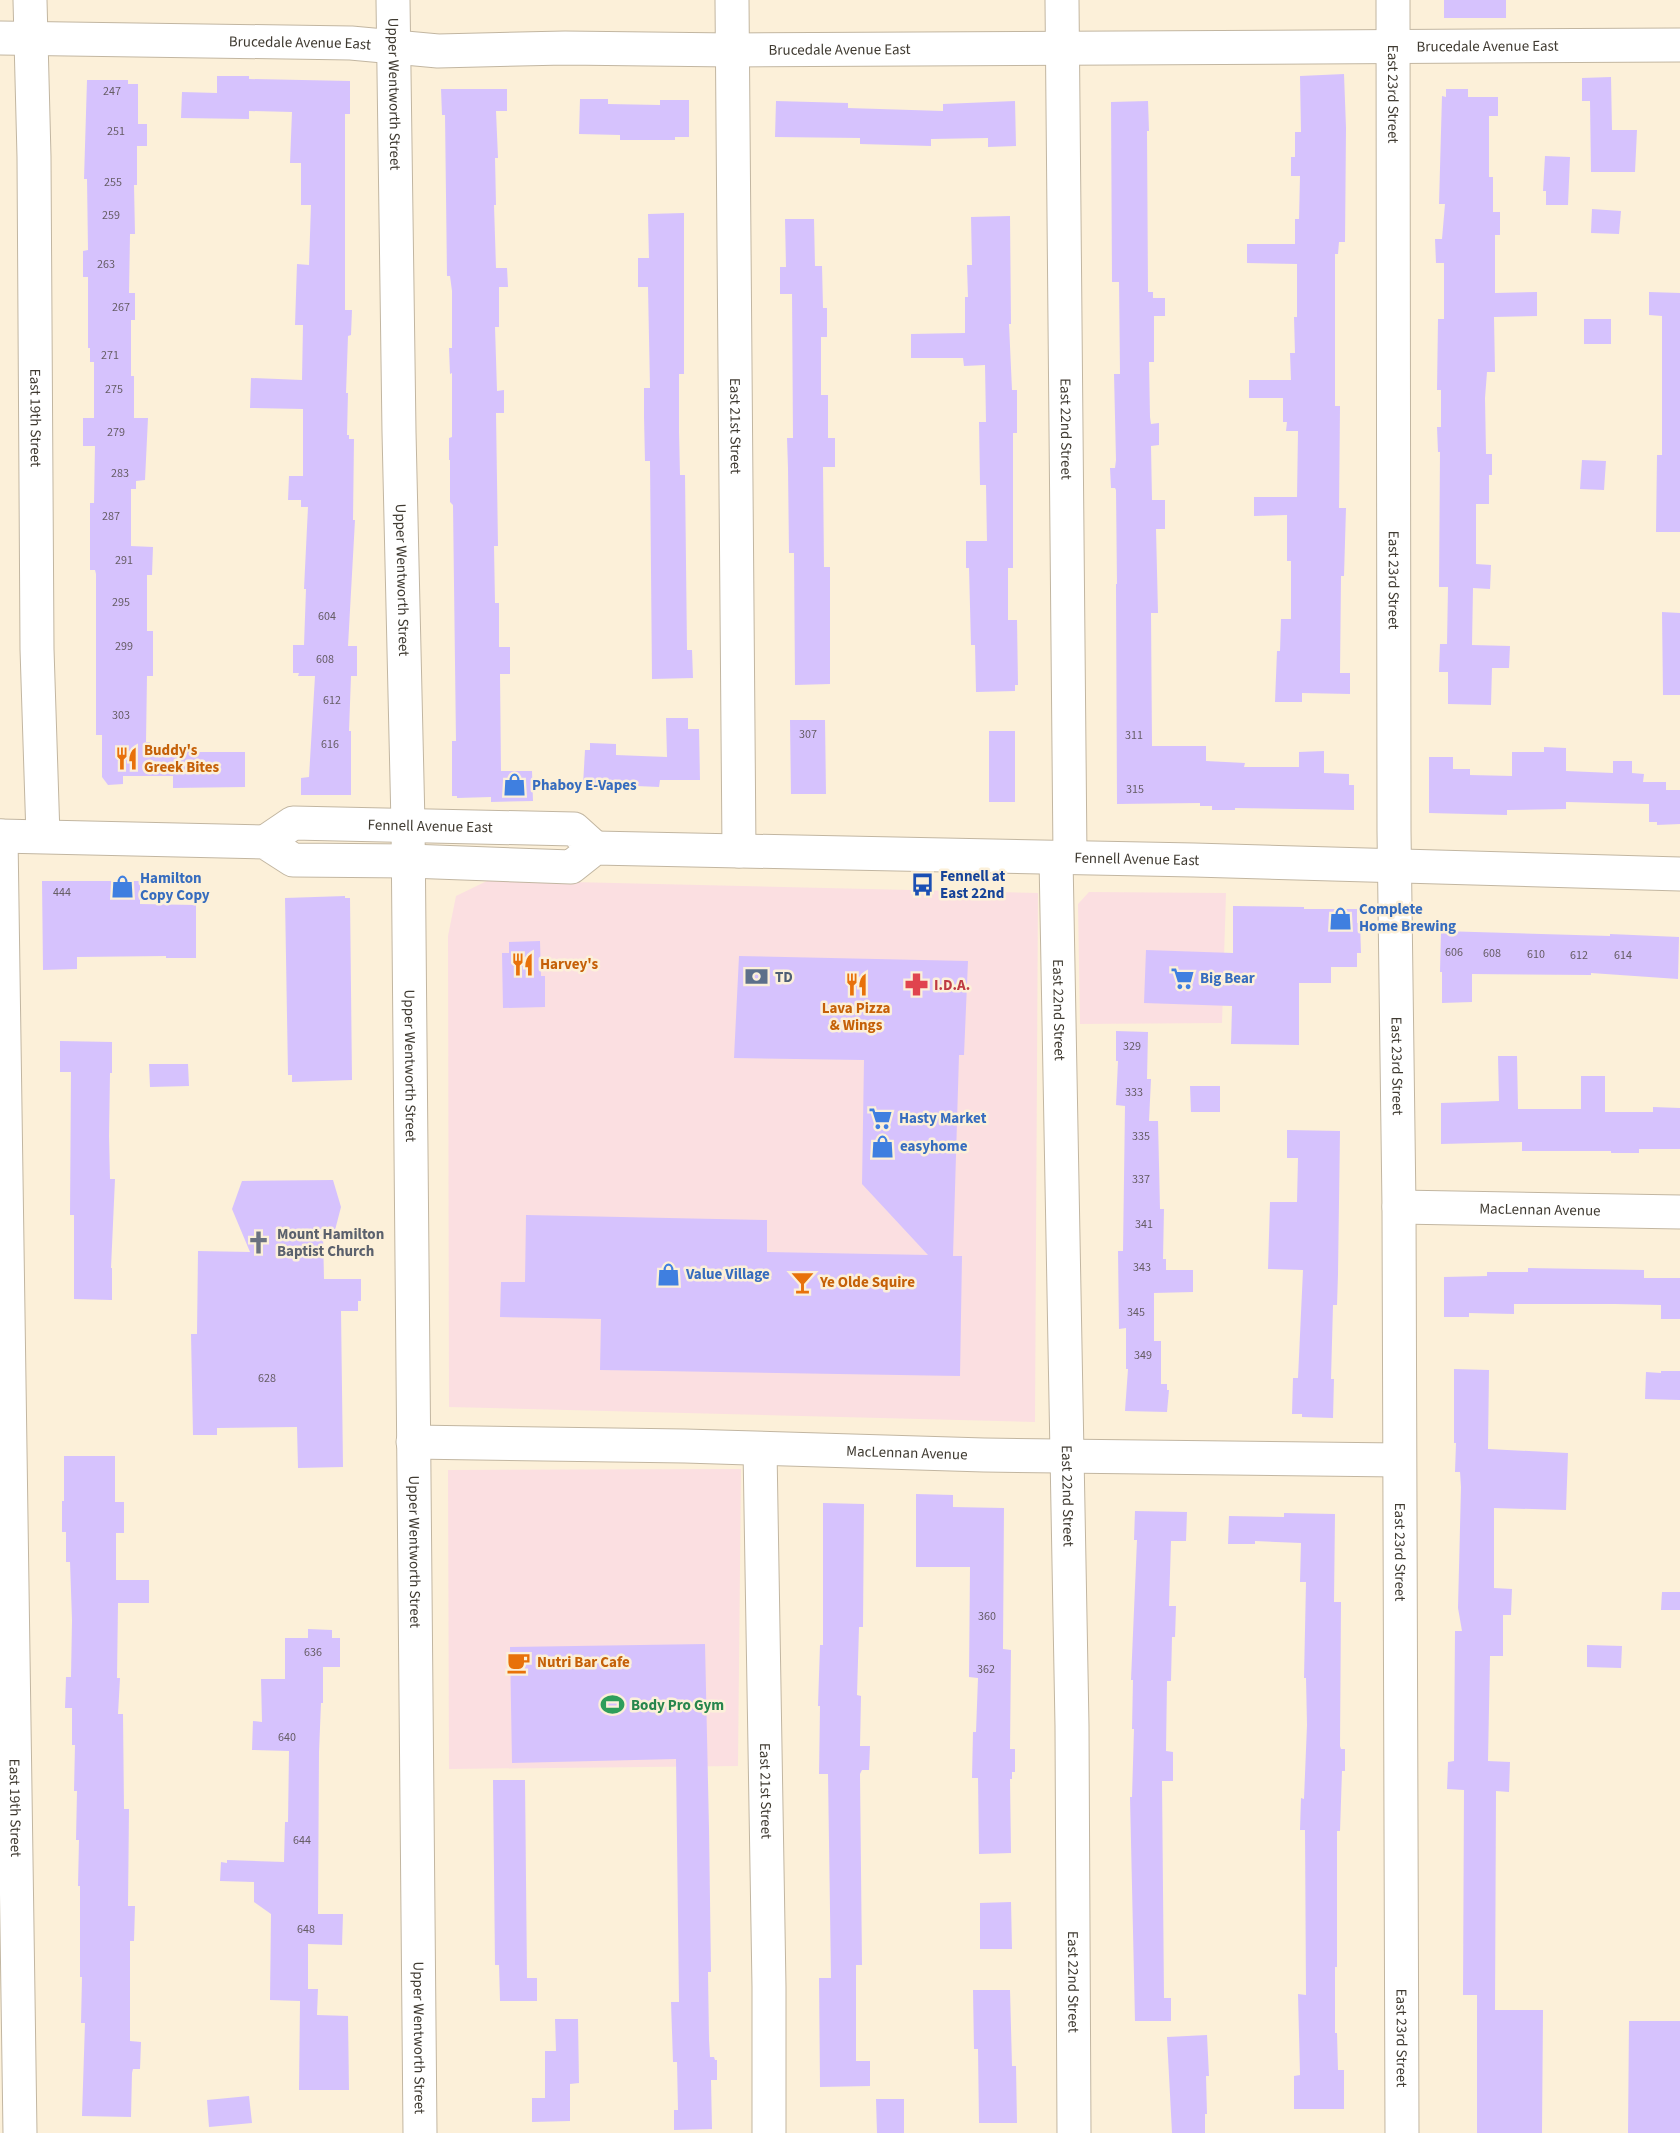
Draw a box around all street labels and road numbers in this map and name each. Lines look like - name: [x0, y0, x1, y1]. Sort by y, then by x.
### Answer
- street label: Upper Wentworth Street: [382, 18, 405, 170]
- street label: Brucedale Avenue East: [229, 31, 372, 56]
- street label: Brucedale Avenue East: [1416, 36, 1559, 57]
- street label: Brucedale Avenue East: [768, 39, 911, 61]
- street label: East 23rd Street: [1382, 45, 1403, 143]
- street label: East 19th Street: [24, 369, 46, 467]
- street label: East 21st Street: [724, 378, 746, 474]
- street label: East 22nd Street: [1055, 378, 1076, 480]
- street label: Upper Wentworth Street: [390, 503, 414, 656]
- street label: East 23rd Street: [1383, 531, 1404, 629]
- street label: Fennell Avenue East: [367, 815, 493, 838]
- street label: Fennell Avenue East: [1074, 848, 1200, 871]
- street label: East 22nd Street: [1047, 959, 1070, 1061]
- street label: Upper Wentworth Street: [399, 989, 421, 1142]
- street label: East 23rd Street: [1385, 1017, 1408, 1115]
- street label: MacLennan Avenue: [1479, 1198, 1601, 1222]
- street label: MacLennan Avenue: [846, 1441, 968, 1466]
- street label: East 22nd Street: [1056, 1445, 1079, 1547]
- street label: Upper Wentworth Street: [403, 1475, 425, 1628]
- street label: East 23rd Street: [1389, 1503, 1410, 1601]
- street label: East 21st Street: [754, 1743, 777, 1839]
- street label: East 19th Street: [4, 1759, 26, 1857]
- street label: East 22nd Street: [1062, 1931, 1084, 2033]
- street label: Upper Wentworth Street: [407, 1961, 430, 2114]
- street label: East 23rd Street: [1391, 1989, 1412, 2087]

